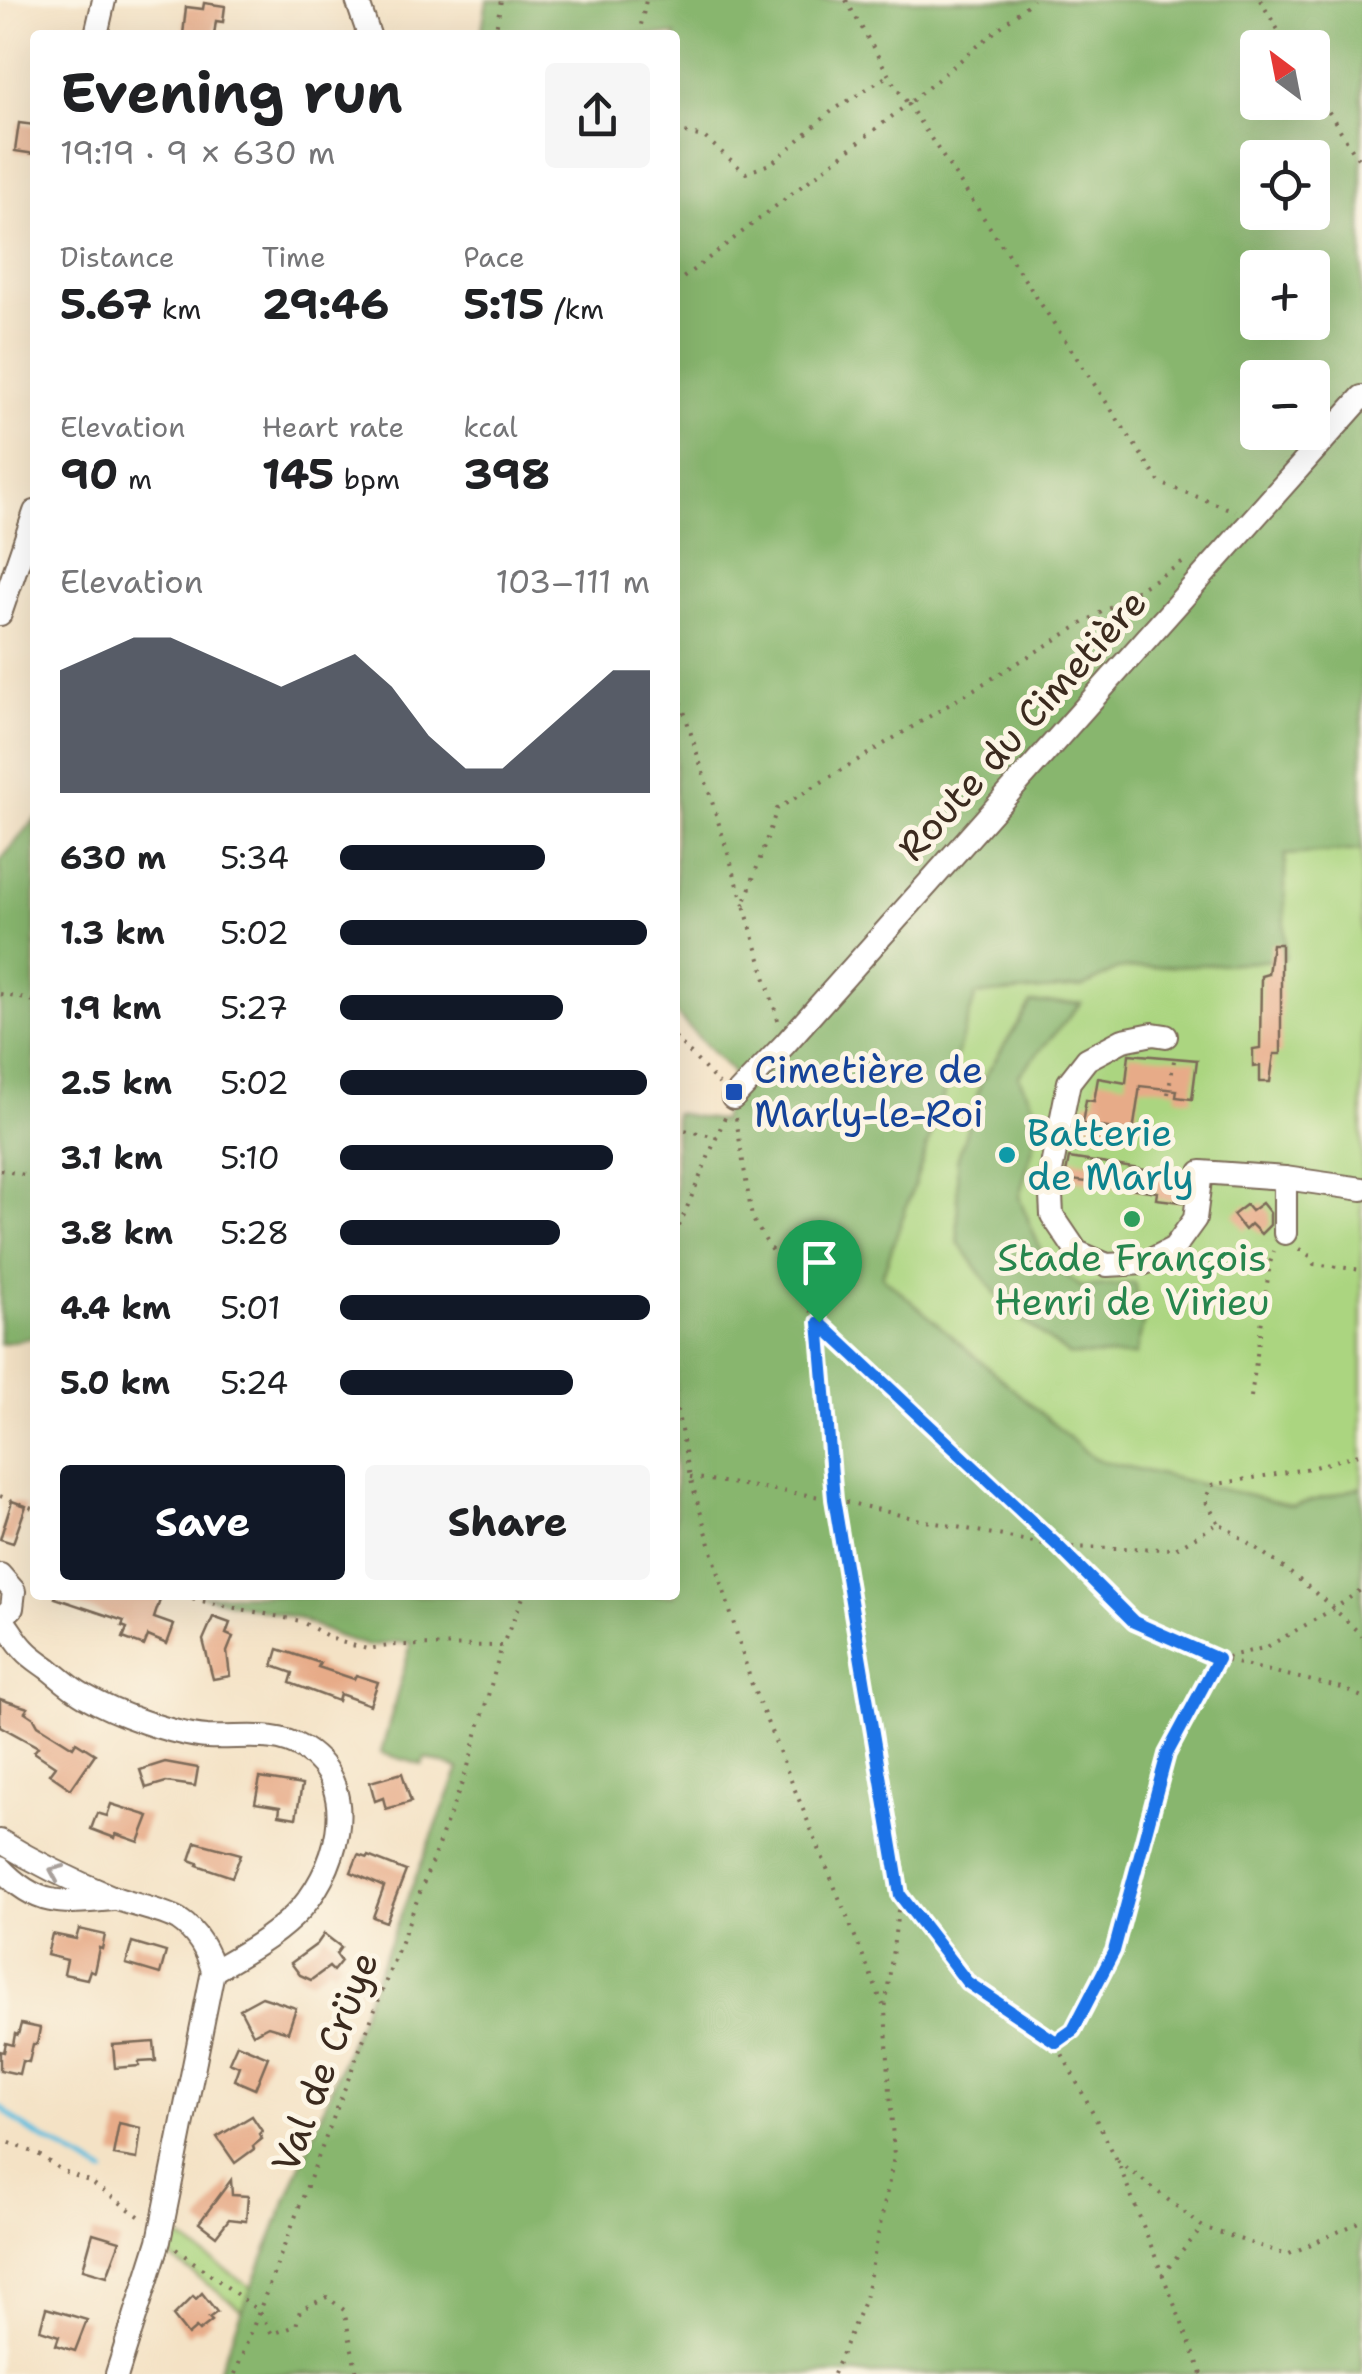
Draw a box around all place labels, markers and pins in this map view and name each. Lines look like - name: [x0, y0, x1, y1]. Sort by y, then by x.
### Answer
- place label: Cimetière de Marly-le-Roi: [754, 1044, 984, 1139]
- marker: Cimetière de Marly-le-Roi: [723, 1081, 745, 1103]
- place label: Batterie de Marly: [1027, 1107, 1194, 1202]
- marker: Batterie de Marly: [996, 1144, 1018, 1166]
- marker: Stade François Henri de Virieu: [1121, 1208, 1143, 1230]
- pin: [777, 1220, 862, 1323]
- place label: Stade François Henri de Virieu: [994, 1232, 1270, 1327]

